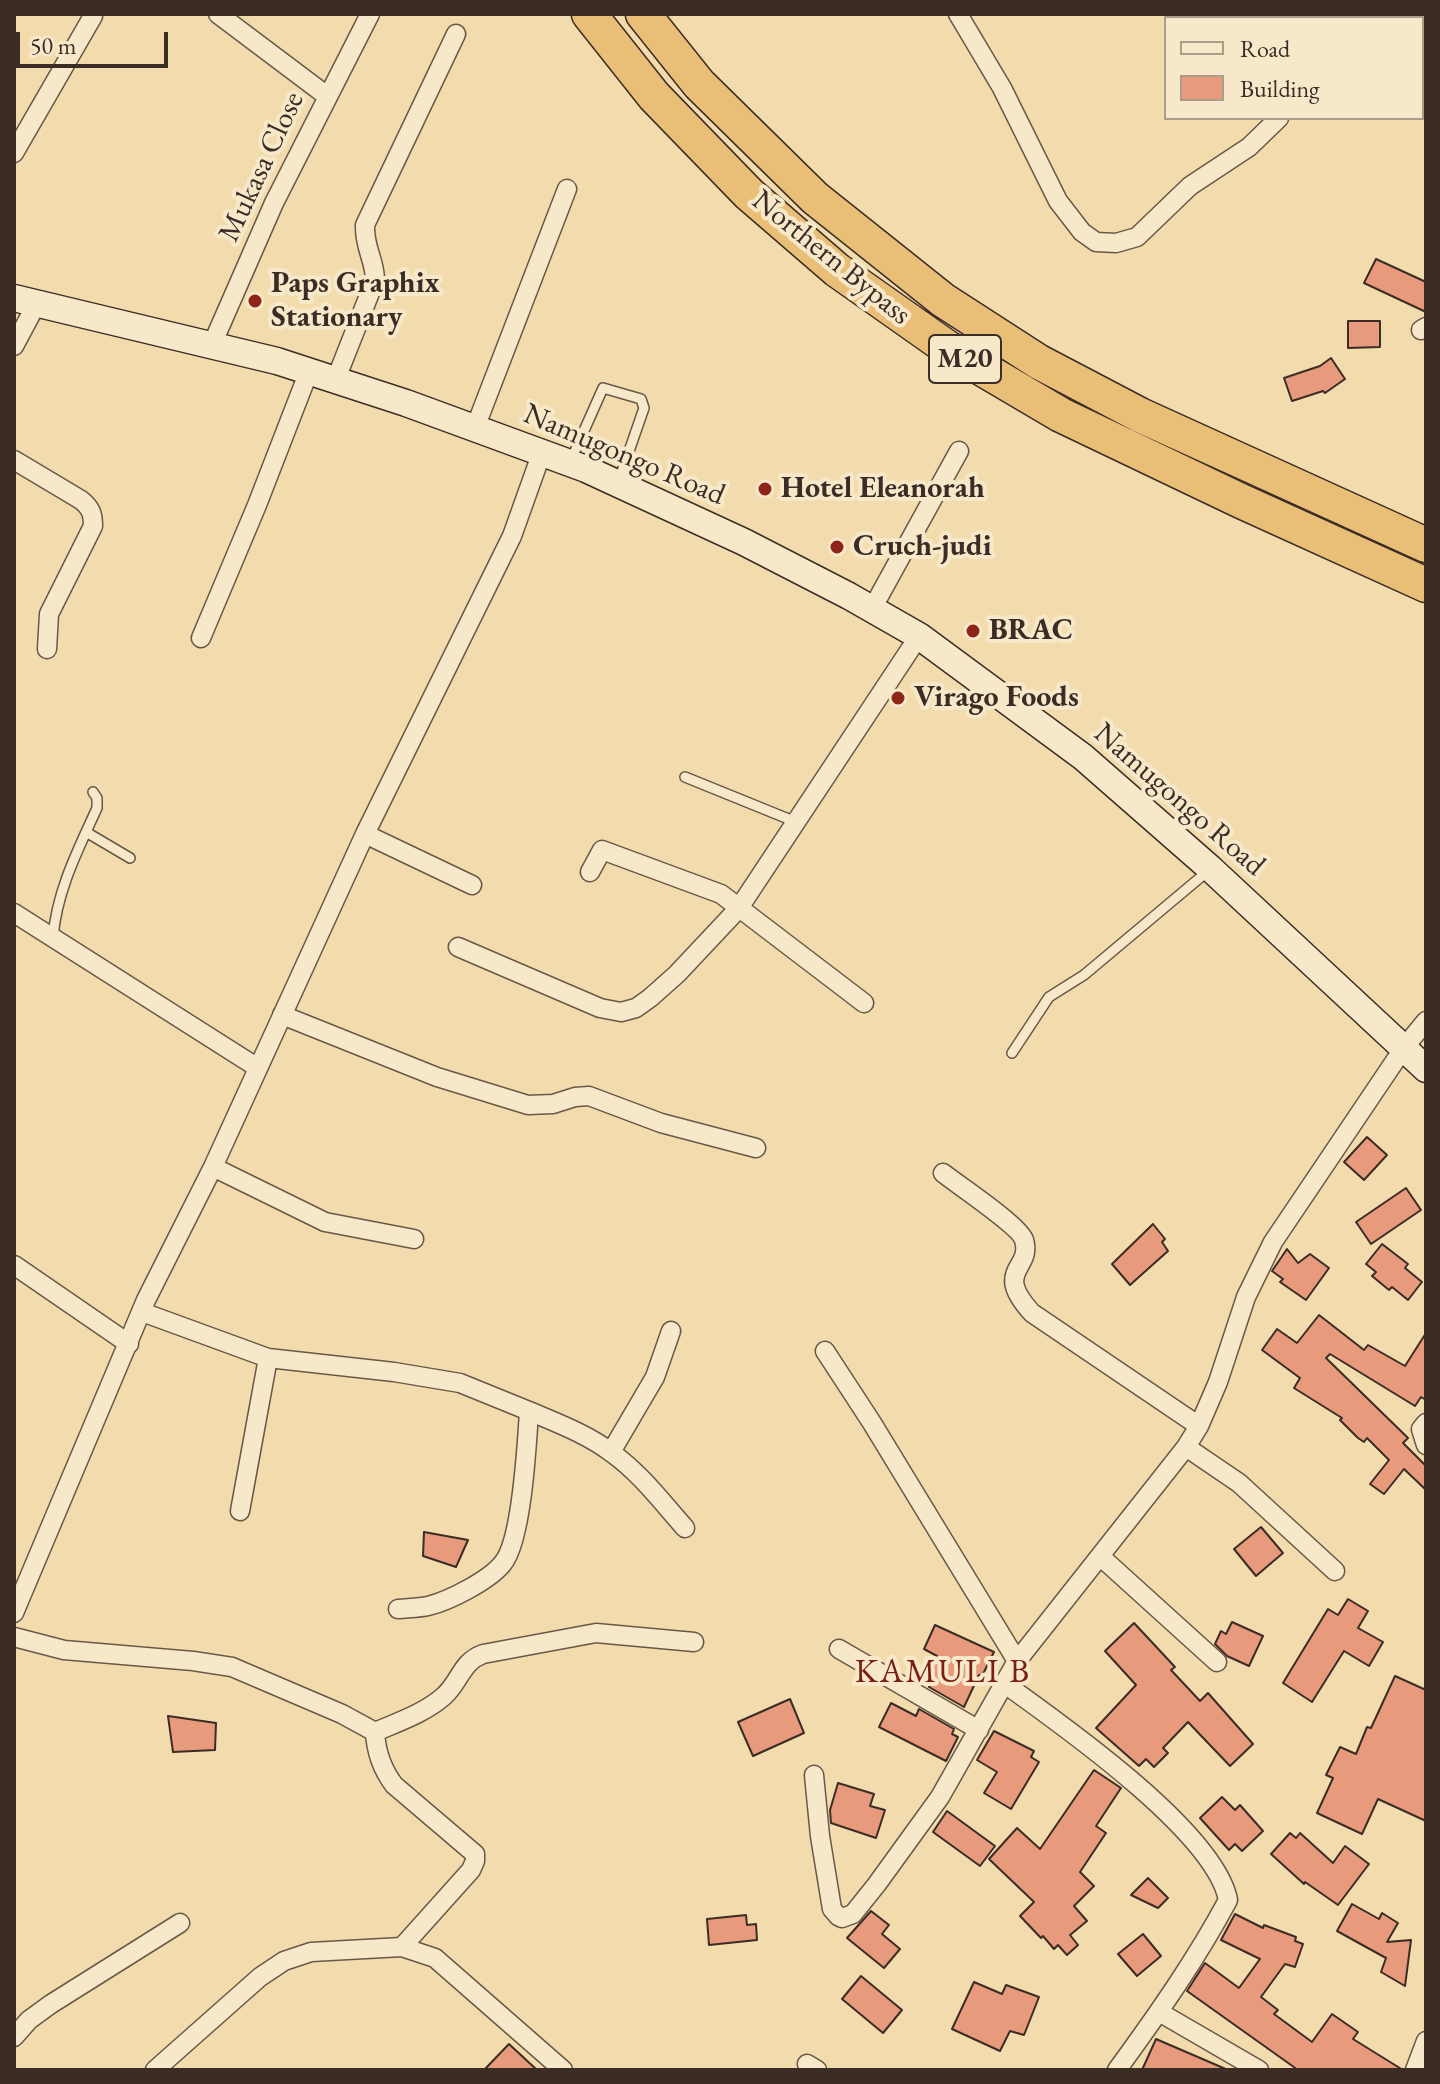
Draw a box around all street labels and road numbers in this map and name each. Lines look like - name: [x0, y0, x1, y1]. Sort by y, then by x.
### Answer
- street label: Mukasa Close: [212, 86, 312, 248]
- street label: Northern Bypass: [744, 183, 918, 333]
- road number: M20: [929, 335, 1001, 383]
- street label: Namugongo Road: [518, 396, 730, 514]
- street label: Namugongo Road: [1086, 716, 1272, 884]

